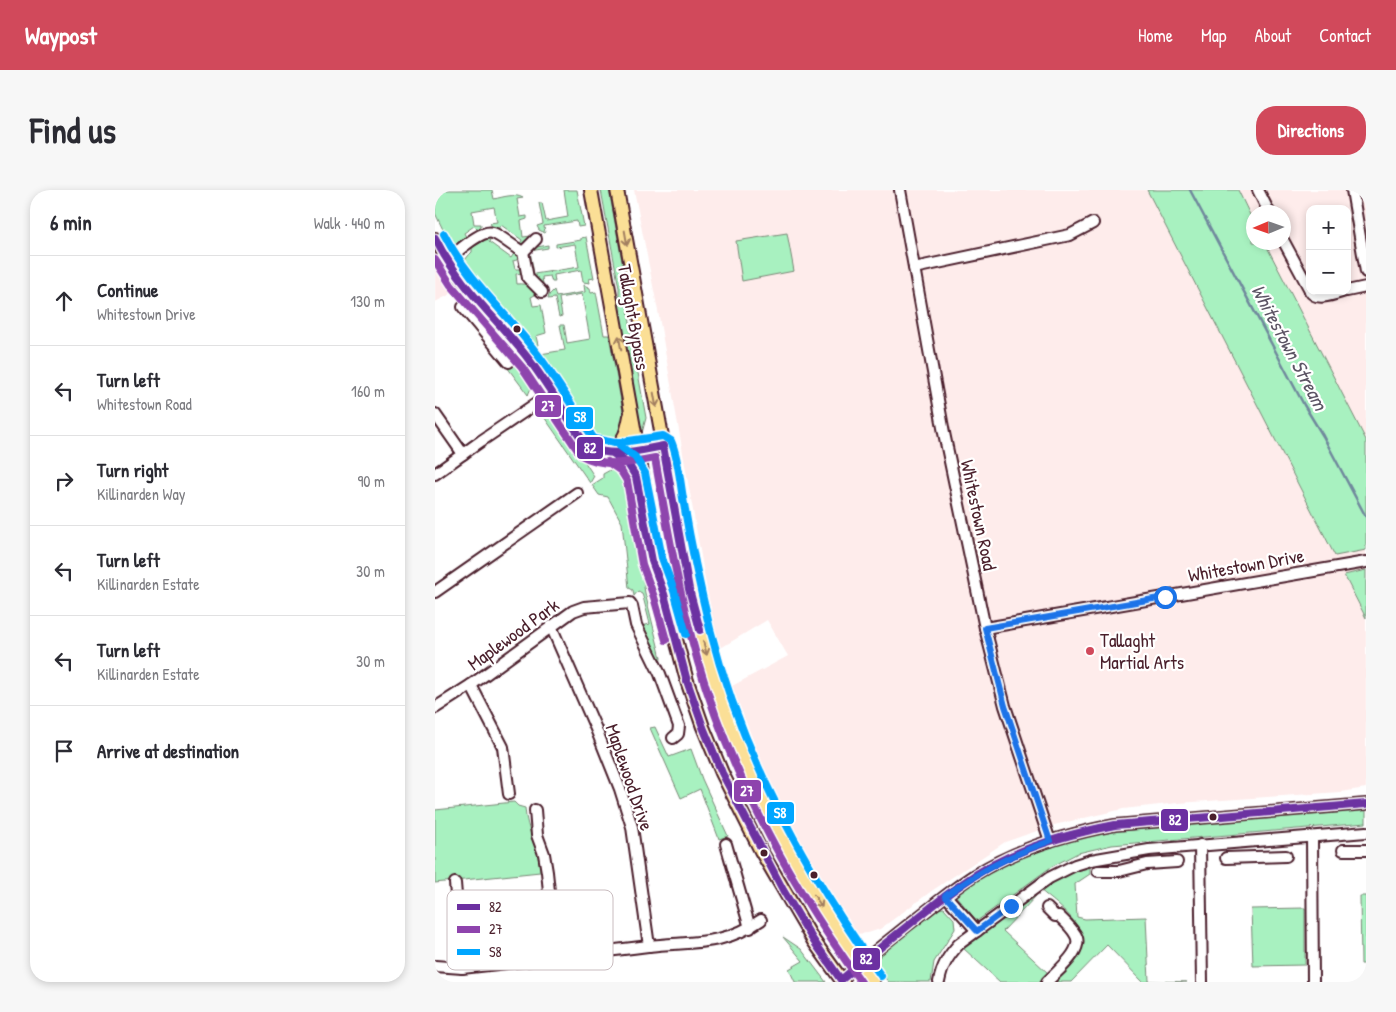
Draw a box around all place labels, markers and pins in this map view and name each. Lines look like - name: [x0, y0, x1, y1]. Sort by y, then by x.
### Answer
- unlabelled marker: [512, 324, 522, 334]
- place label: Tallaght Martial Arts: [1100, 627, 1184, 675]
- marker: Tallaght Martial Arts: [1084, 645, 1096, 657]
- unlabelled marker: [1208, 812, 1218, 822]
- unlabelled marker: [759, 848, 769, 858]
- unlabelled marker: [809, 870, 819, 880]

